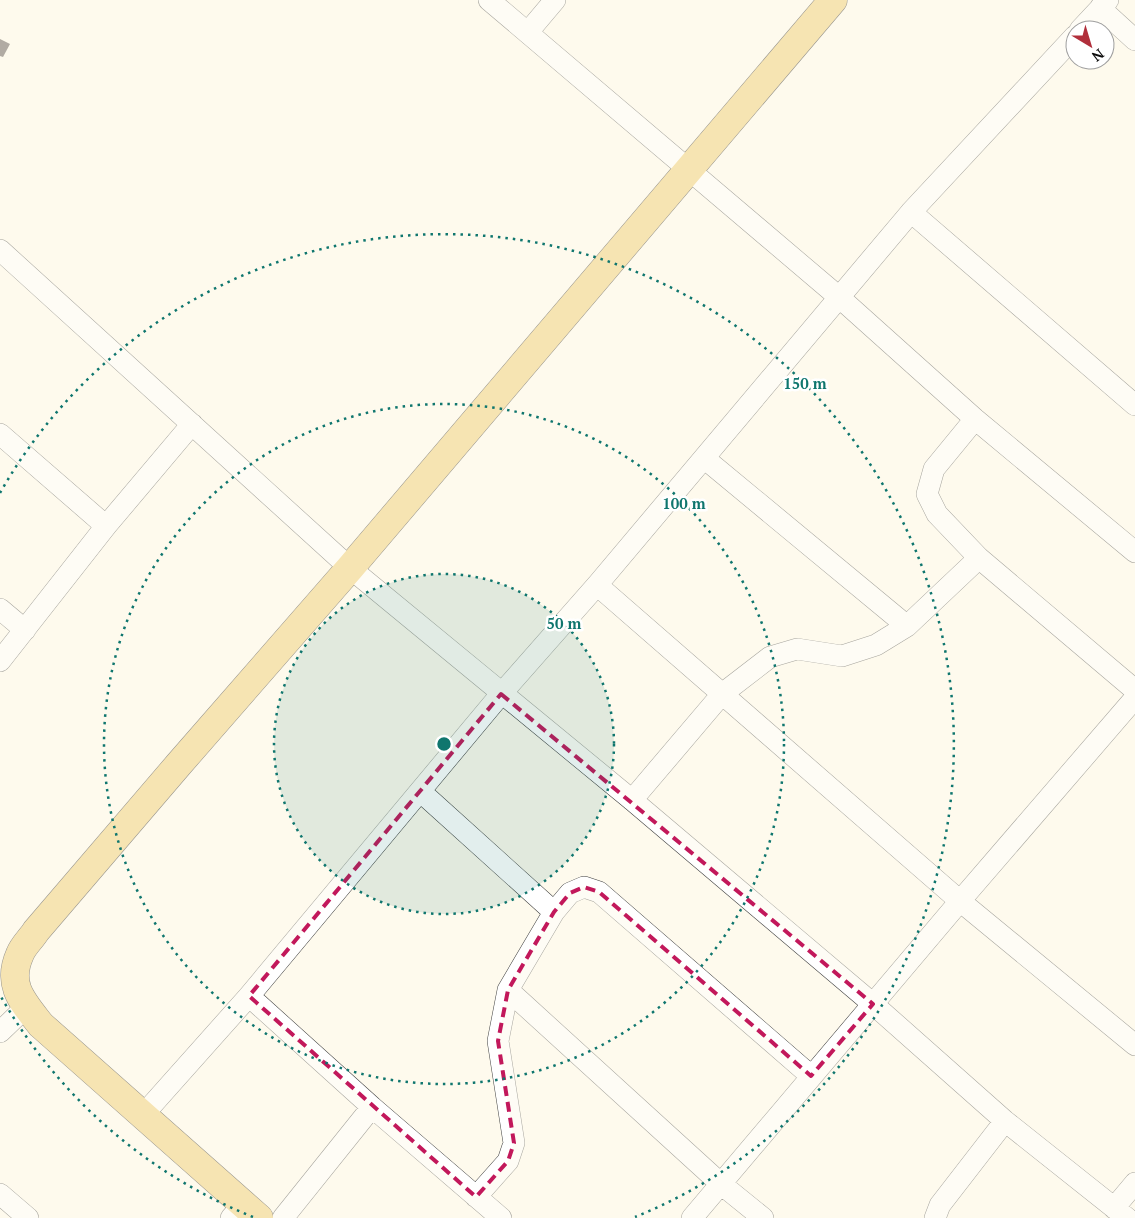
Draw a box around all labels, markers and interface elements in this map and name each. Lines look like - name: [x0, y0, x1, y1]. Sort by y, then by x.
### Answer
- north arrow: [1065, 20, 1115, 70]
- text: N: [1088, 45, 1108, 67]
- text: 150 m: [783, 373, 827, 393]
- text: 100 m: [662, 493, 706, 513]
- text: 50 m: [547, 613, 582, 633]
- centre of rings: [435, 735, 453, 753]

